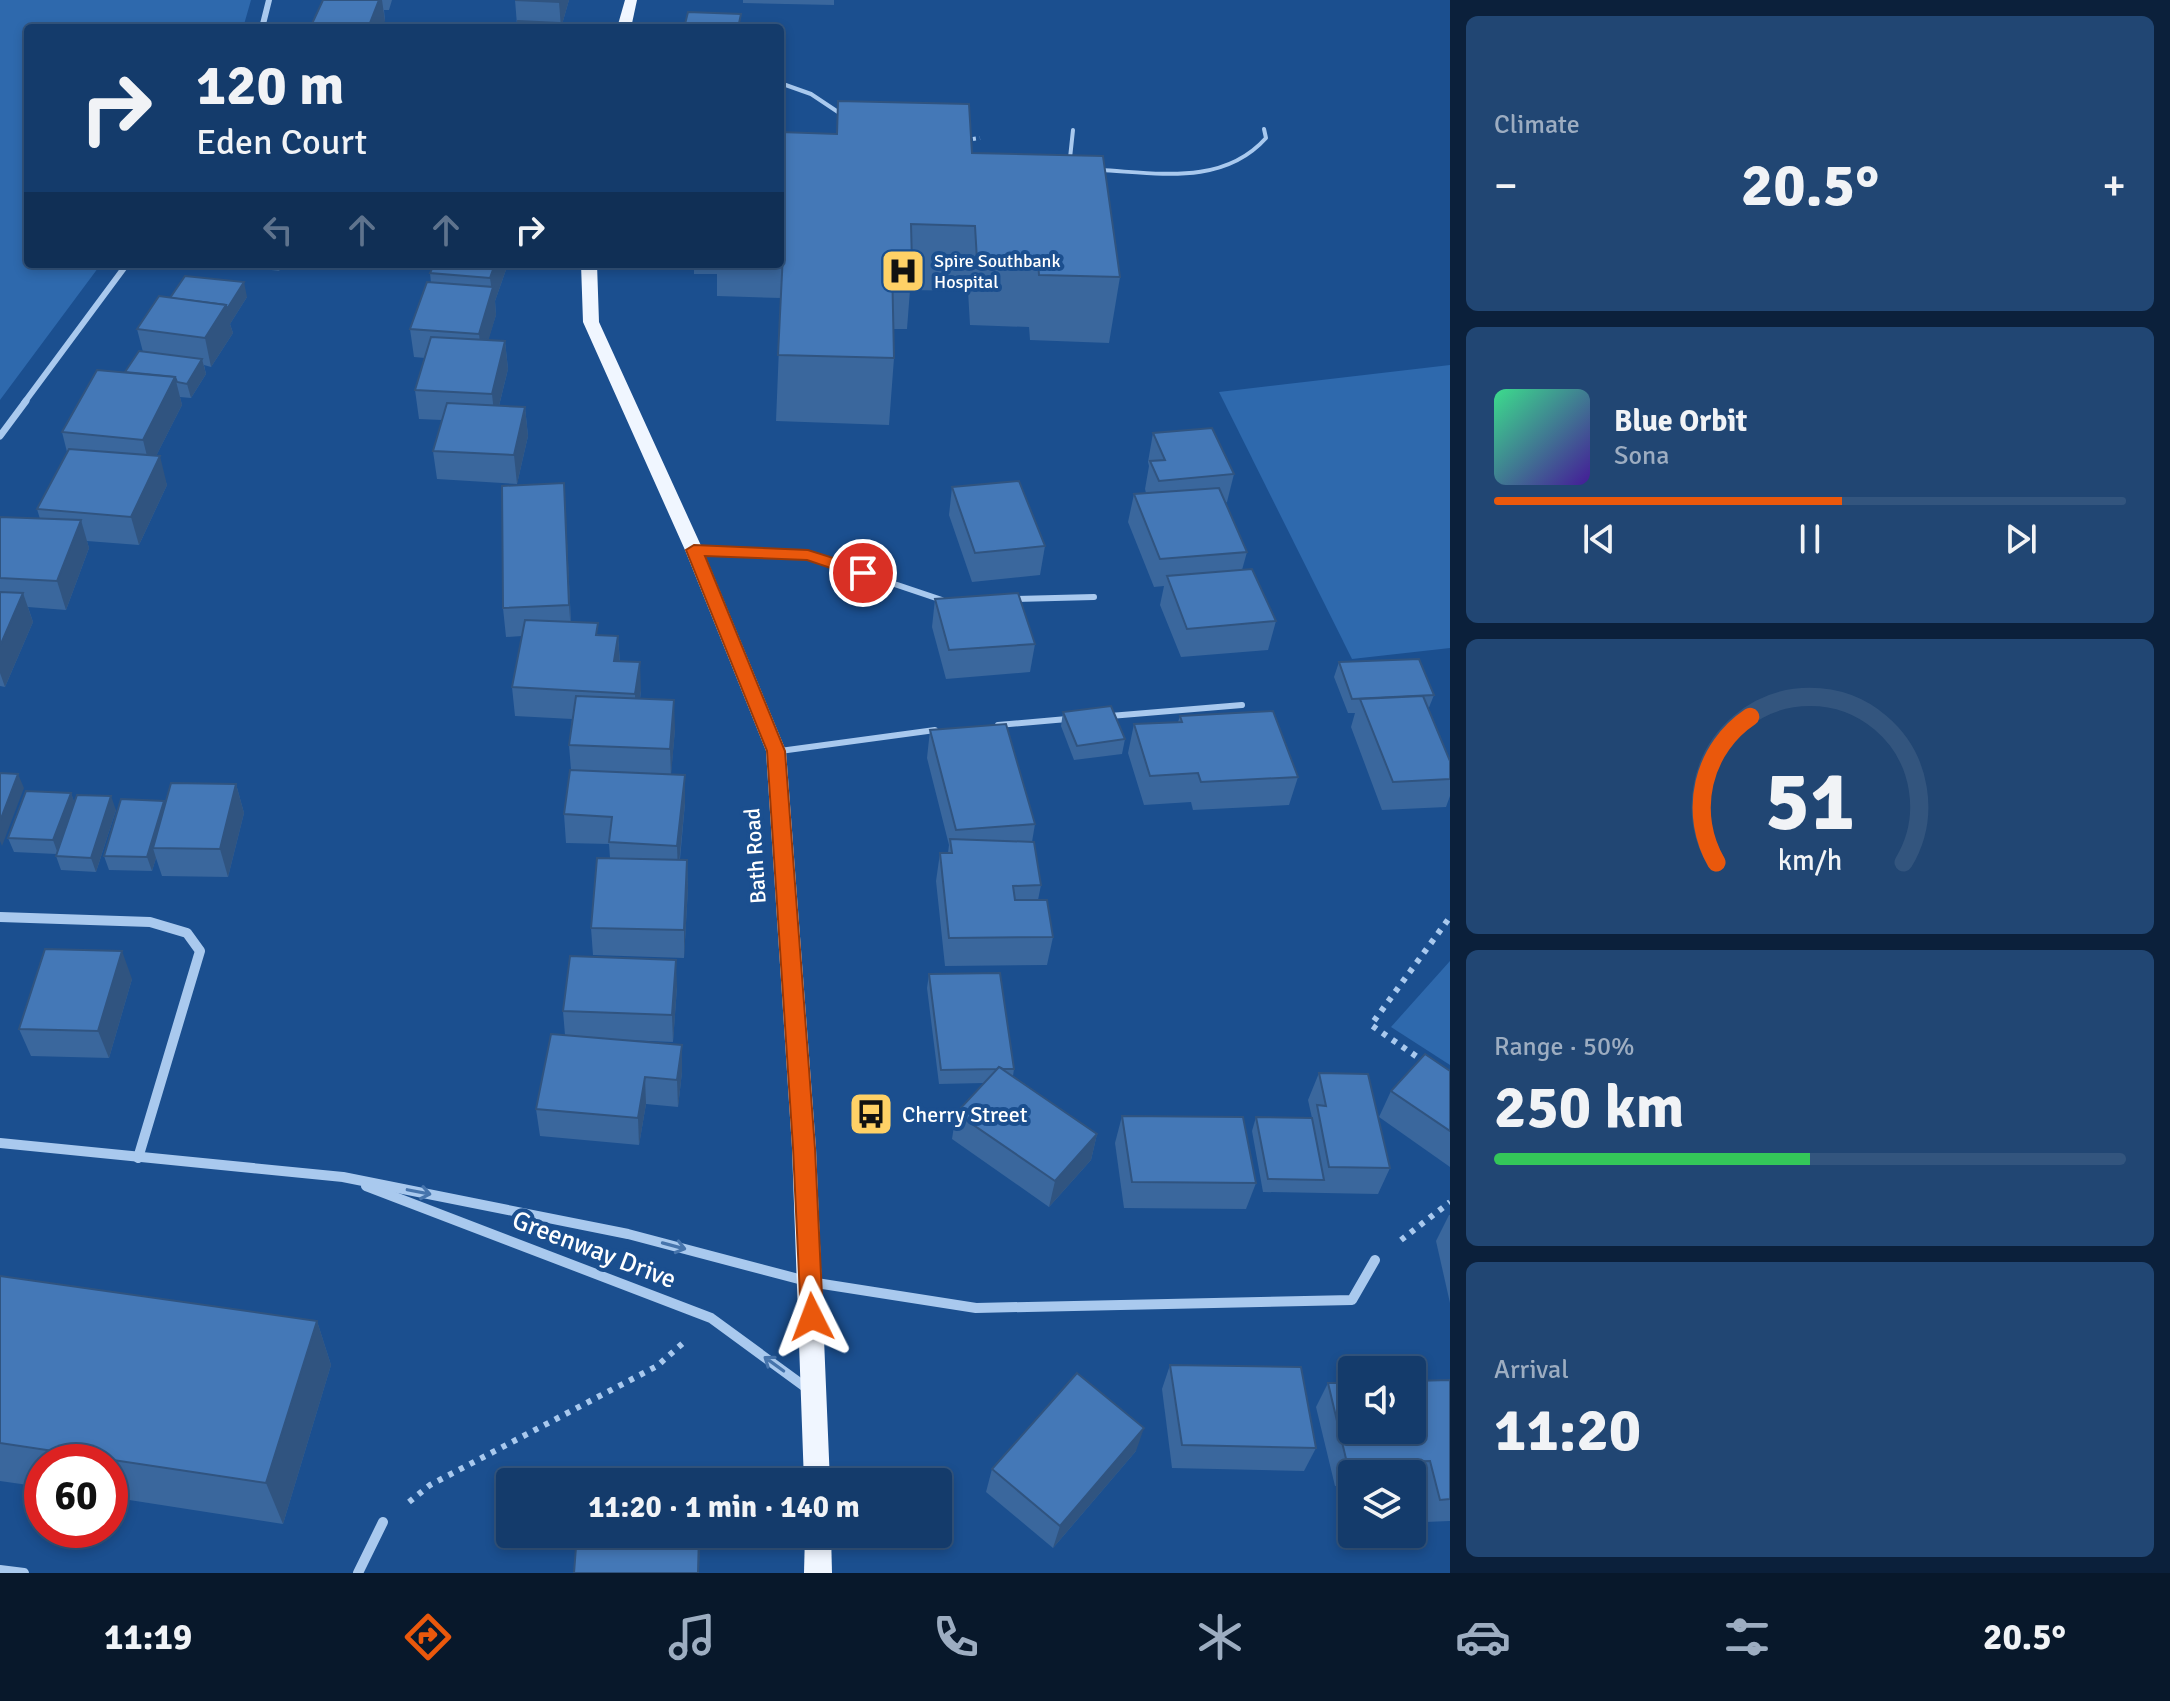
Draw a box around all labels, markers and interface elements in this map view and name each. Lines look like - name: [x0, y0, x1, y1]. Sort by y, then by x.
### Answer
- text: 120 m: [196, 51, 344, 120]
- icon: right: [64, 56, 168, 160]
- text: Climate: [1494, 109, 1580, 141]
- text: Eden Court: [196, 120, 367, 165]
- text: 20.5°: [1741, 149, 1879, 223]
- text: −: [1494, 159, 1518, 213]
- text: +: [2102, 159, 2126, 213]
- icon: left: [256, 208, 300, 252]
- icon: ahead: [340, 208, 384, 252]
- icon: ahead: [424, 208, 468, 252]
- icon: right: [508, 208, 552, 252]
- hospital icon: Spire Southbank Hospital: [879, 247, 927, 295]
- place label: Spire Southbank Hospital: [934, 250, 1060, 293]
- text: Blue Orbit: [1614, 403, 1747, 440]
- text: Sona: [1614, 440, 1669, 472]
- icon: previous: [1577, 517, 1621, 561]
- icon: pause: [1788, 517, 1832, 561]
- icon: next: [1999, 517, 2043, 561]
- pin: [829, 539, 897, 607]
- icon: arrive: [841, 551, 885, 595]
- text: 51: [1765, 750, 1855, 852]
- street label: Bath Road: [738, 807, 772, 905]
- text: km/h: [1778, 843, 1842, 878]
- text: Range · 50%: [1494, 1031, 1635, 1063]
- text: 250 km: [1494, 1071, 1684, 1145]
- bus stop icon: Cherry Street: [847, 1090, 895, 1138]
- place label: Cherry Street: [902, 1101, 1028, 1128]
- one-way arrow: [406, 1185, 432, 1200]
- street label: Greenway Drive: [508, 1204, 680, 1296]
- one-way arrow: [660, 1240, 686, 1255]
- position arrow: [770, 1275, 854, 1359]
- text: Arrival: [1494, 1354, 1569, 1386]
- one-way arrow: [763, 1356, 785, 1372]
- map controls: [1338, 1356, 1426, 1548]
- button: sound: [1338, 1356, 1426, 1444]
- text: 11:20: [1494, 1394, 1641, 1468]
- speed limit sign: 60: [24, 1444, 128, 1548]
- button: layers: [1338, 1460, 1426, 1548]
- text: 11:20 · 1 min · 140 m: [588, 1489, 860, 1526]
- icon: directions: [400, 1609, 456, 1665]
- icon: music: [664, 1609, 720, 1665]
- icon: phone: [928, 1609, 984, 1665]
- icon: climate: [1192, 1609, 1248, 1665]
- icon: car: [1455, 1609, 1511, 1665]
- icon: filters: [1719, 1609, 1775, 1665]
- text: 11:19: [104, 1615, 192, 1660]
- text: 20.5°: [1983, 1615, 2066, 1660]

